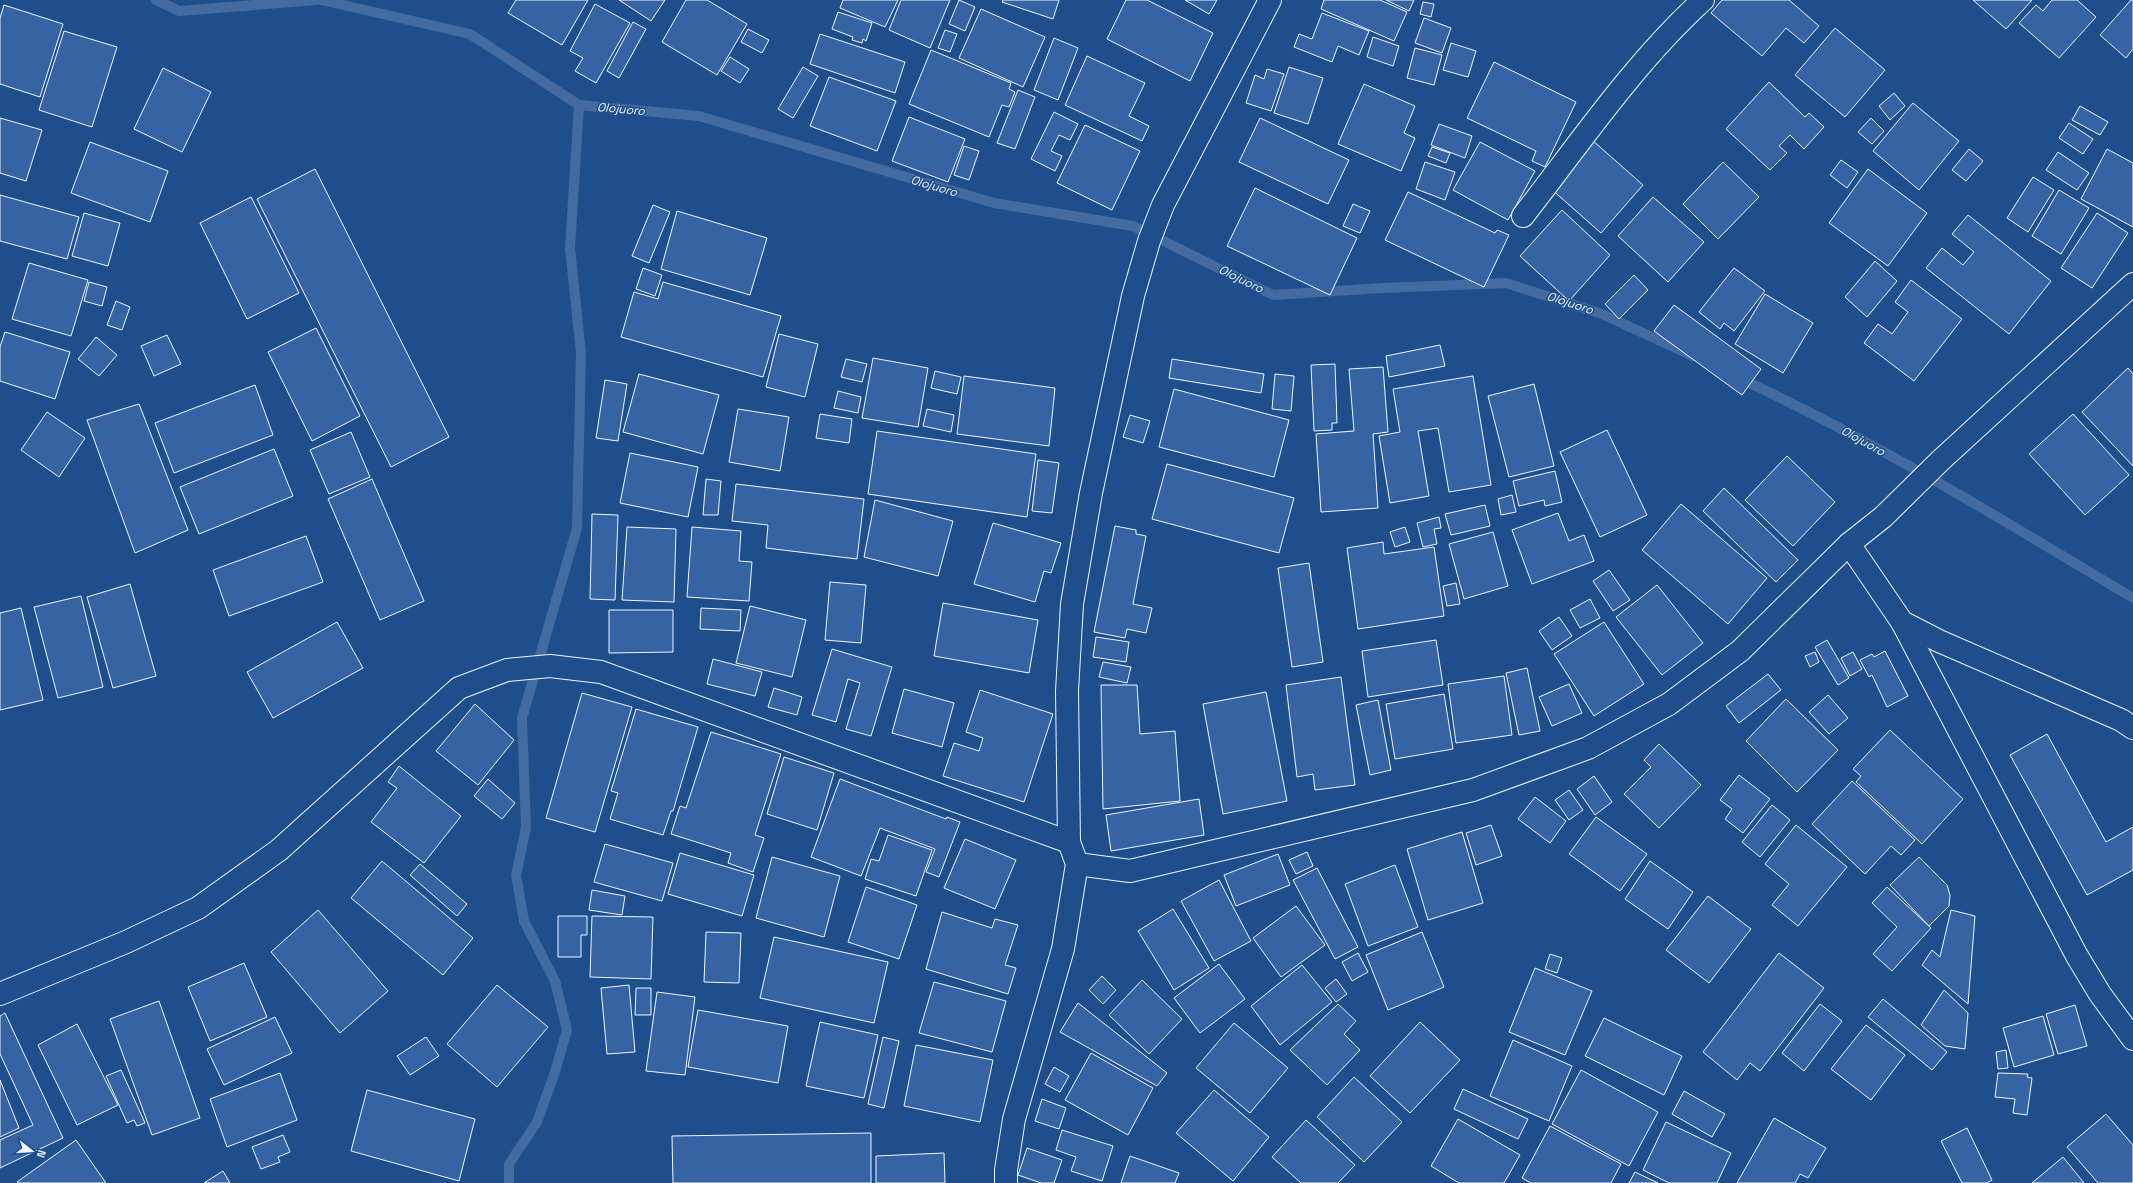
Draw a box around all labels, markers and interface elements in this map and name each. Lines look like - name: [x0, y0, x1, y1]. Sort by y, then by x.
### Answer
- water label: Olojuoro: [596, 99, 646, 119]
- water label: Olojuoro: [909, 172, 960, 200]
- water label: Olojuoro: [1216, 261, 1267, 297]
- water label: Olojuoro: [1545, 288, 1596, 318]
- water label: Olojuoro: [1838, 422, 1888, 460]
- north arrow: [12, 1131, 52, 1171]
- text: N: [34, 1148, 49, 1159]

